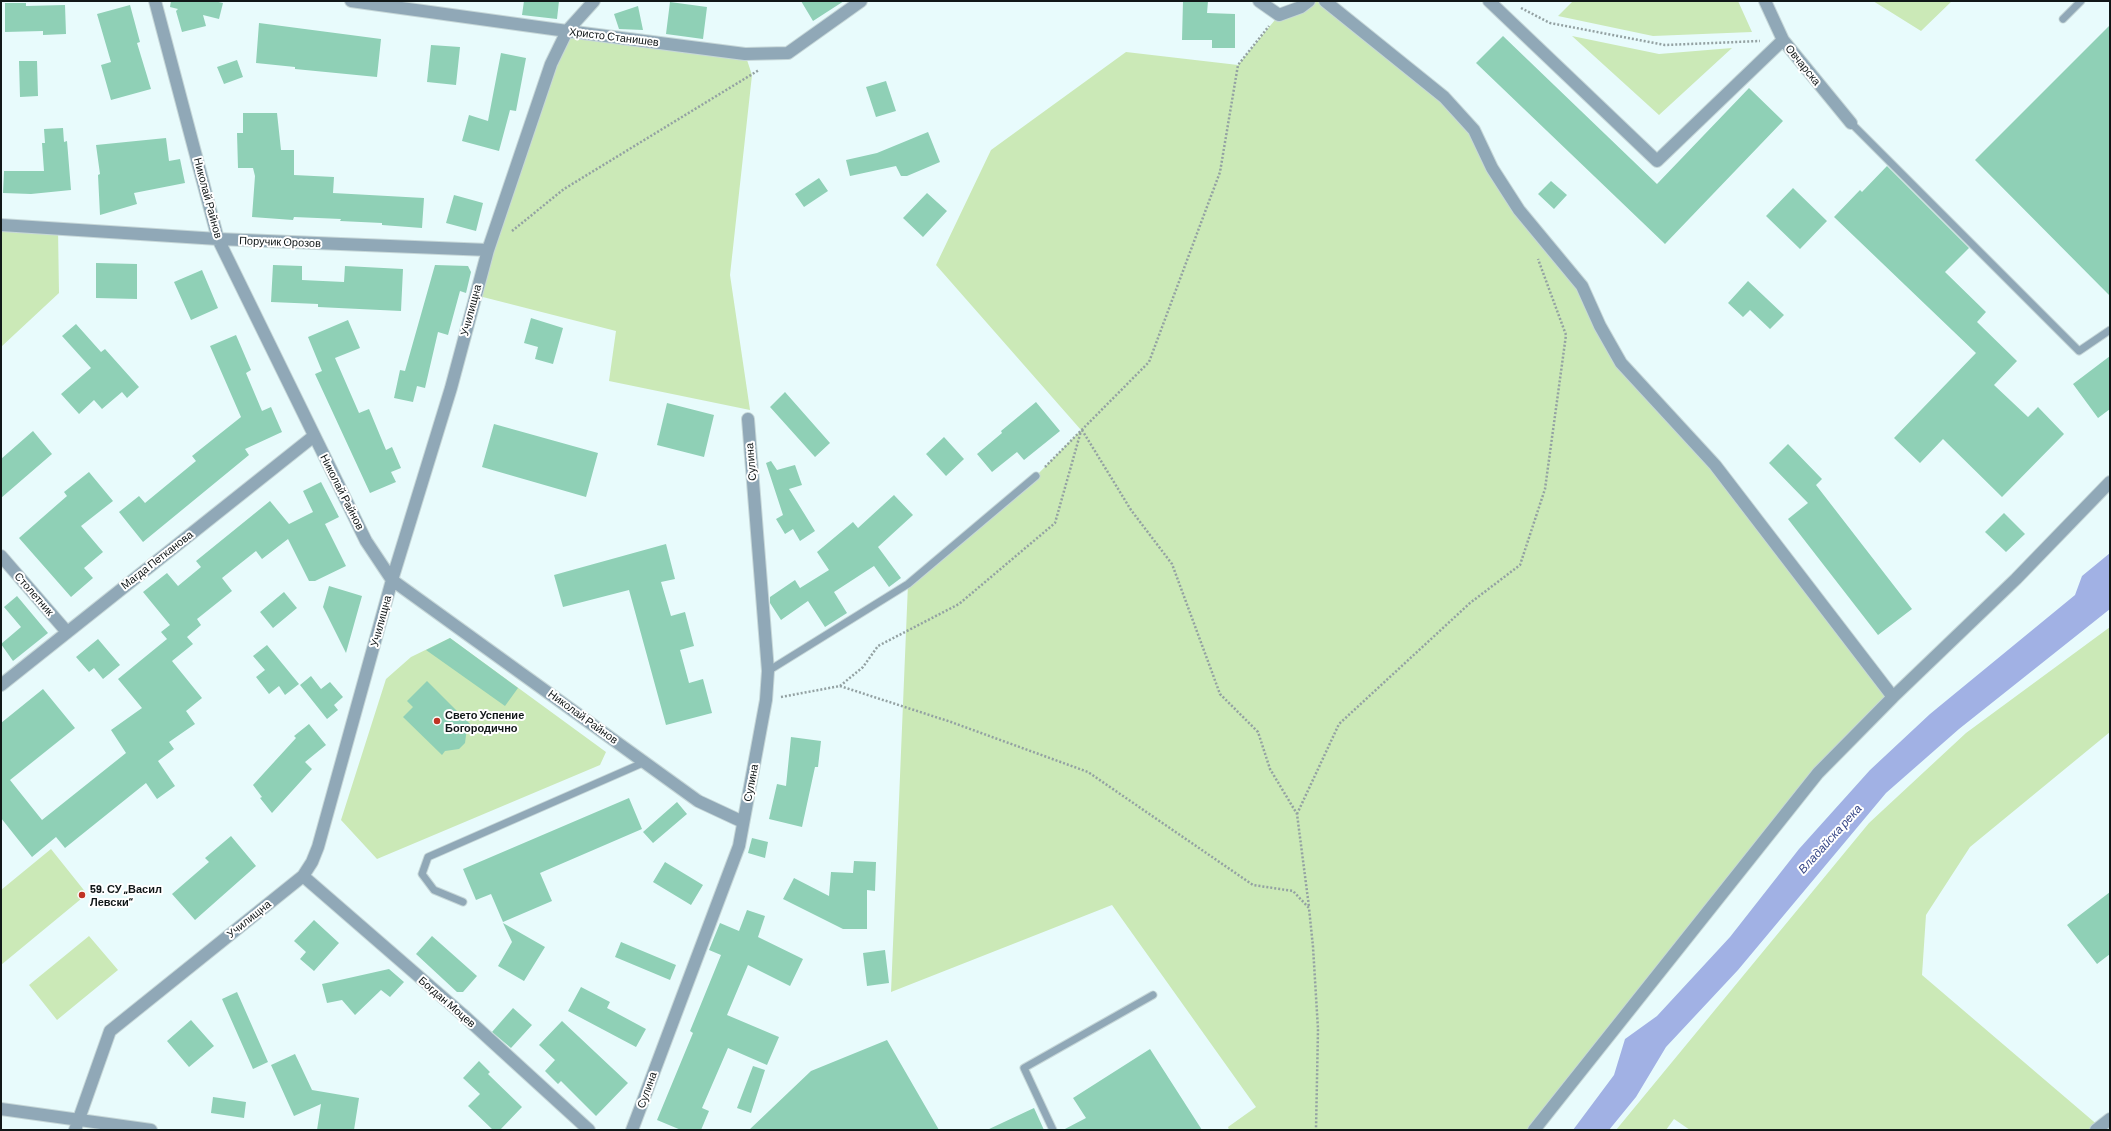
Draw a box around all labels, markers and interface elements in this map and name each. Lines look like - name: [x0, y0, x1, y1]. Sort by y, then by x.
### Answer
- street label: Христо Станишев: [568, 25, 660, 49]
- street label: Овчарска: [1783, 42, 1823, 88]
- street label: Николай Райнов: [191, 156, 225, 240]
- street label: Поручик Орозов: [239, 234, 321, 250]
- street label: Училищна: [458, 283, 484, 337]
- street label: Сулина: [743, 443, 759, 481]
- street label: Николай Райнов: [317, 452, 367, 532]
- street label: Магда Петканова: [118, 528, 196, 592]
- street label: Столетник: [12, 570, 56, 618]
- street label: Училищна: [368, 594, 394, 648]
- street label: Николай Райнов: [546, 687, 620, 747]
- place label: Свето Успение Богородично: [445, 708, 524, 734]
- marker: Свето Успение Богородично: [432, 716, 442, 726]
- street label: Сулина: [741, 763, 761, 803]
- water label: Владайска река: [1795, 802, 1865, 876]
- place label: 59. СУ „Васил Левски“: [90, 882, 162, 908]
- marker: 59. СУ „Васил Левски“: [77, 890, 87, 900]
- street label: Училищна: [224, 897, 274, 941]
- street label: Богдан Моцев: [416, 974, 478, 1030]
- street label: Сулина: [634, 1070, 660, 1110]

